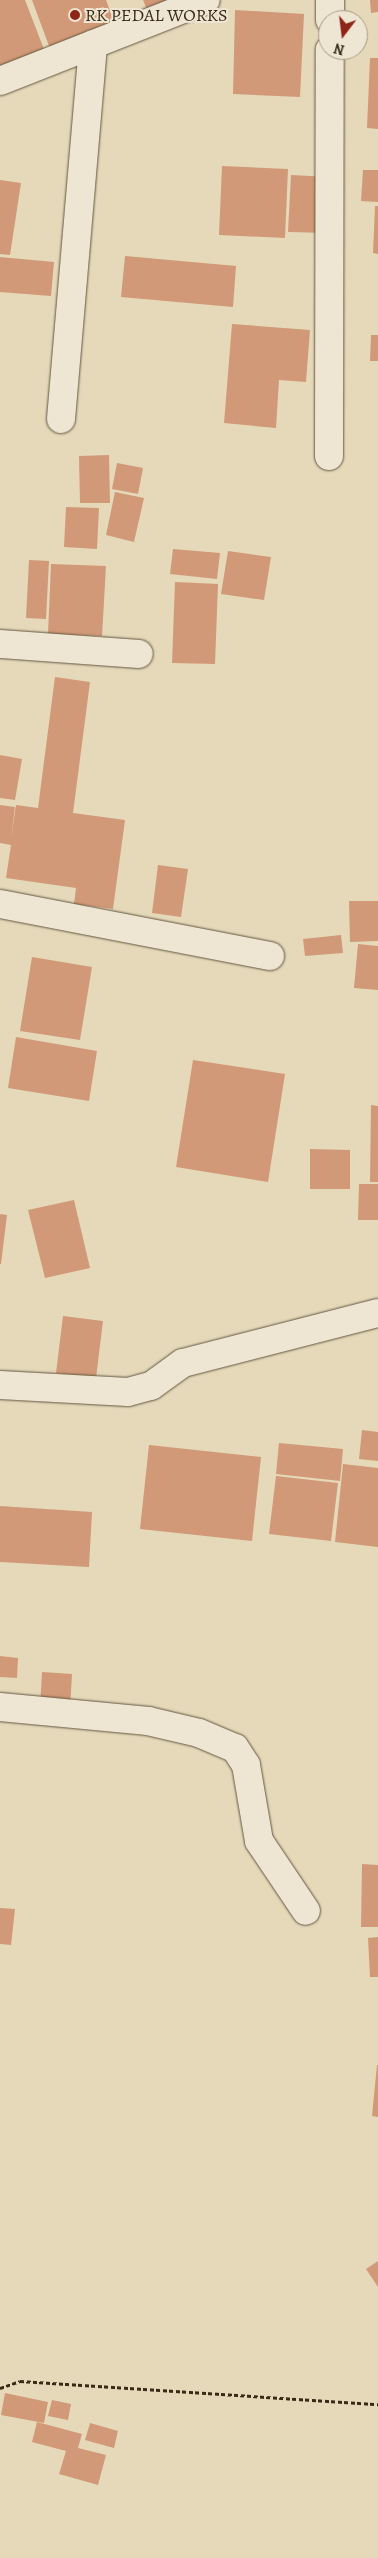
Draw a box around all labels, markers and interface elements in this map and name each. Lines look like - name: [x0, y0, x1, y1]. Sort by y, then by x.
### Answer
- place label: RK PEDAL WORKS: [85, 4, 228, 26]
- marker: RK PEDAL WORKS: [69, 9, 81, 21]
- north arrow: [318, 10, 368, 60]
- text: N: [332, 39, 347, 60]

